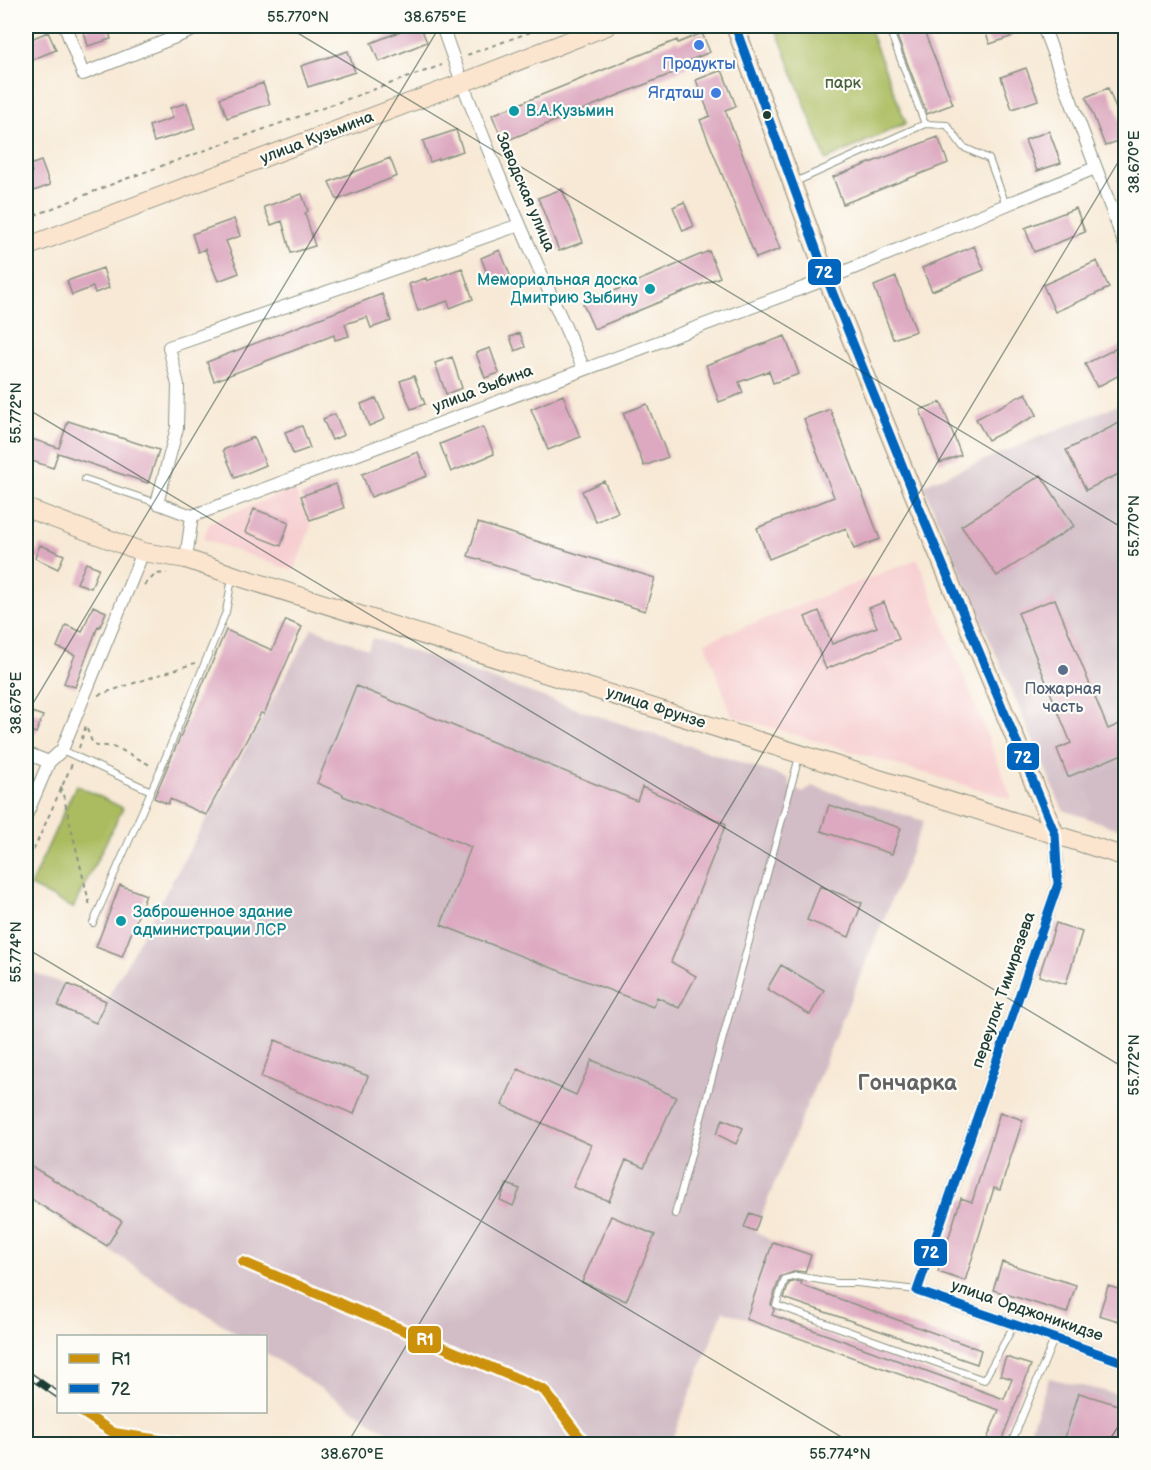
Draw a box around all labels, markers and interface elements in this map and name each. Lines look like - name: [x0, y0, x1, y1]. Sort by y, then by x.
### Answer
- text: 55.770°N: [267, 8, 329, 27]
- text: 38.675°E: [404, 8, 466, 27]
- marker: Продукты: [692, 38, 706, 52]
- place label: Продукты: [662, 55, 736, 74]
- park label: парк: [825, 74, 862, 93]
- place label: Ягдташ: [648, 84, 704, 103]
- marker: Ягдташ: [709, 86, 723, 100]
- place label: В.А.Кузьмин: [526, 102, 614, 121]
- marker: В.А.Кузьмин: [507, 104, 521, 118]
- street label: улица Кузьмина: [258, 107, 377, 168]
- unlabelled marker: [761, 109, 773, 121]
- street label: Заводская улица: [491, 129, 559, 255]
- text: 38.670°E: [1125, 130, 1144, 194]
- line badge: 72: [807, 258, 842, 286]
- text: 72: [815, 264, 834, 283]
- place label: Мемориальная доска Дмитрию Зыбину: [477, 271, 639, 308]
- marker: Мемориальная доска Дмитрию Зыбину: [643, 282, 657, 296]
- street label: улица Зыбина: [430, 361, 536, 417]
- text: 55.772°N: [7, 382, 26, 444]
- text: 55.770°N: [1125, 495, 1144, 557]
- marker: Пожарная часть: [1056, 663, 1070, 677]
- text: 38.675°E: [7, 672, 26, 734]
- place label: Пожарная часть: [1025, 680, 1102, 717]
- street label: улица Фрунзе: [604, 683, 708, 733]
- line badge: 72: [1006, 742, 1040, 771]
- text: 72: [1014, 749, 1033, 768]
- place label: Заброшенное здание администрации ЛСР: [133, 903, 293, 940]
- street label: переулок Тимирязева: [968, 909, 1040, 1071]
- marker: Заброшенное здание администрации ЛСР: [114, 914, 128, 928]
- text: 55.774°N: [7, 921, 26, 983]
- text: 55.772°N: [1125, 1034, 1144, 1096]
- district label: Гончарка: [857, 1070, 957, 1097]
- line badge: 72: [913, 1238, 948, 1267]
- text: 72: [921, 1244, 940, 1263]
- street label: улица Орджоникидзе: [949, 1276, 1106, 1346]
- line badge: R1: [407, 1325, 442, 1354]
- text: R1: [416, 1331, 434, 1350]
- legend: [57, 1335, 267, 1413]
- text: R1: [111, 1349, 131, 1370]
- text: 72: [111, 1379, 131, 1400]
- text: 38.670°E: [320, 1445, 384, 1464]
- text: 55.774°N: [809, 1445, 871, 1464]

